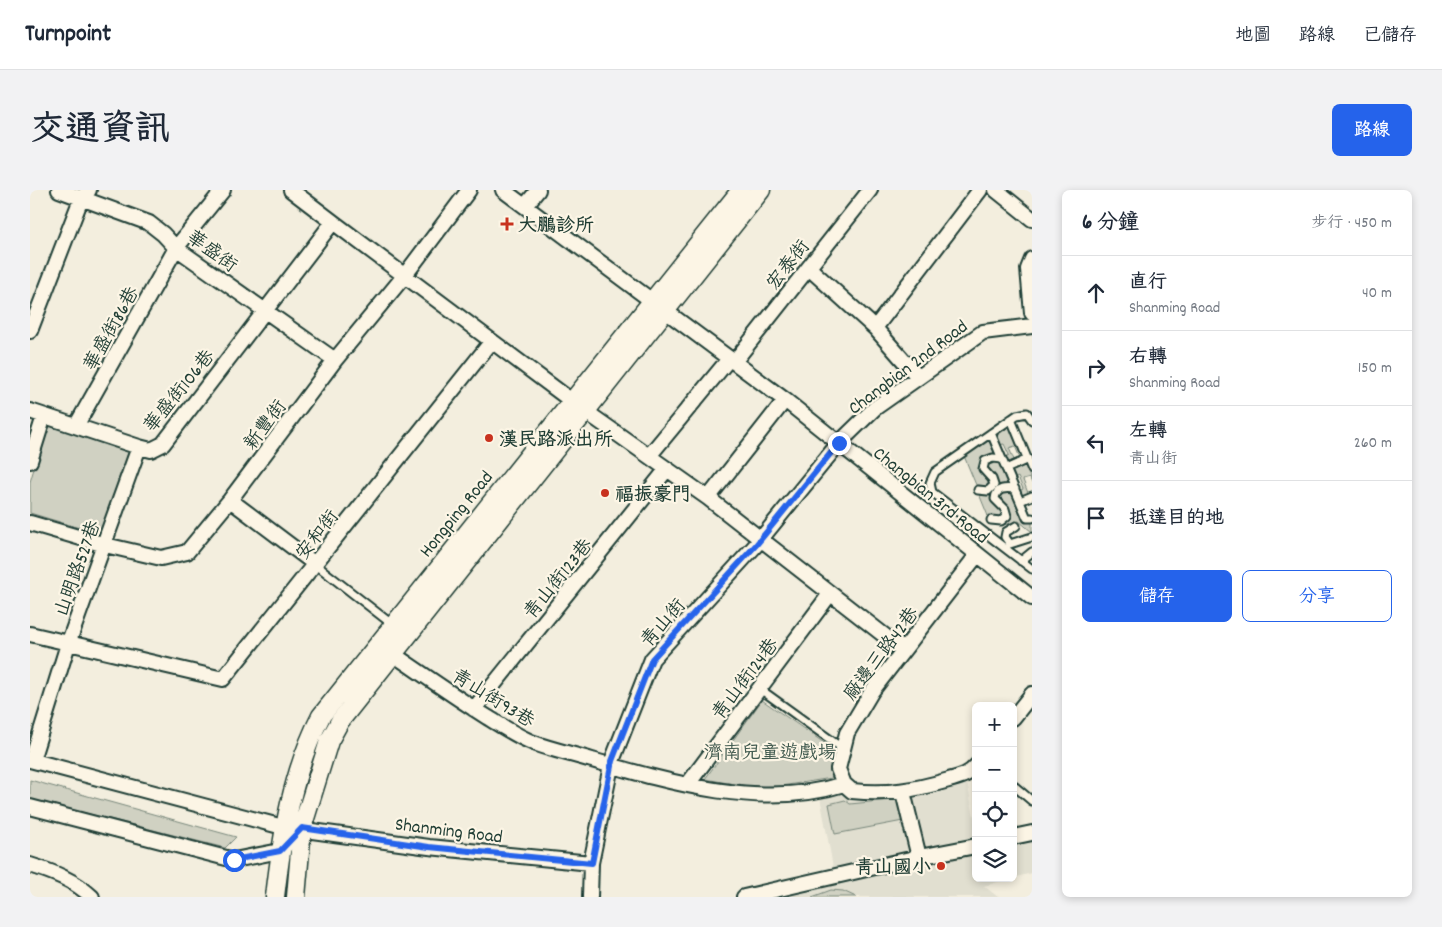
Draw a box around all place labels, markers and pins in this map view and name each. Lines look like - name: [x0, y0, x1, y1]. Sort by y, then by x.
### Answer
- place label: 大鵬診所: [518, 214, 594, 241]
- marker: 大鵬診所: [500, 217, 514, 231]
- place label: 漢民路派出所: [499, 428, 613, 455]
- marker: 漢民路派出所: [483, 432, 495, 444]
- place label: 福振豪門: [615, 483, 691, 510]
- marker: 福振豪門: [599, 487, 611, 499]
- place label: 青山國小: [855, 856, 931, 883]
- marker: 青山國小: [935, 860, 947, 872]

